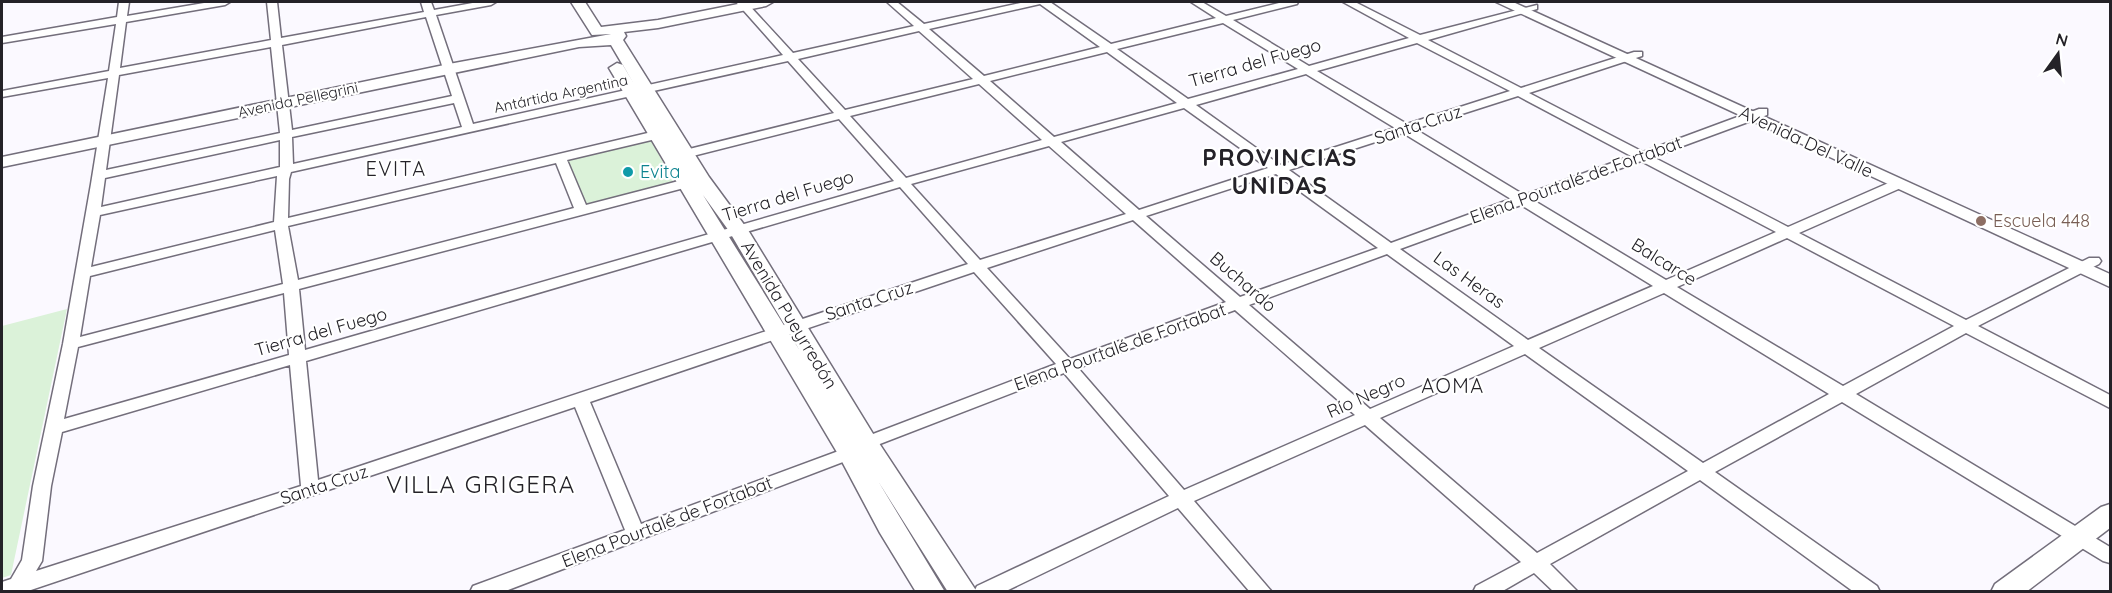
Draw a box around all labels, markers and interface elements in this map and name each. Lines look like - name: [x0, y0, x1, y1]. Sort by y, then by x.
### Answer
- north arrow: [2028, 24, 2088, 84]
- text: N: [2054, 28, 2070, 51]
- street label: Tierra del Fuego: [1186, 33, 1324, 92]
- street label: Antártida Argentina: [492, 70, 630, 117]
- street label: Avenida Pellegrini: [236, 77, 360, 122]
- street label: Santa Cruz: [1371, 100, 1465, 150]
- street label: Avenida Del Valle: [1736, 100, 1877, 183]
- street label: Elena Pourtalé de Fortabat: [1467, 130, 1685, 229]
- district label: PROVINCIAS UNIDAS: [1202, 142, 1358, 200]
- district label: EVITA: [365, 156, 427, 181]
- place label: Evita: [640, 160, 680, 183]
- marker: Evita: [621, 165, 635, 179]
- street label: Tierra del Fuego: [719, 165, 856, 226]
- place label: Escuela 448: [1993, 209, 2090, 232]
- marker: Escuela 448: [1974, 214, 1988, 228]
- street label: Balcarce: [1627, 233, 1701, 291]
- street label: Avenida Pueyrredón: [736, 237, 843, 393]
- street label: Buchardo: [1205, 246, 1281, 317]
- street label: Las Heras: [1429, 246, 1510, 313]
- street label: Santa Cruz: [822, 276, 916, 326]
- street label: Elena Pourtalé de Fortabat: [1011, 297, 1229, 396]
- street label: Tierra del Fuego: [252, 302, 390, 361]
- street label: Río Negro: [1323, 368, 1409, 423]
- district label: AOMA: [1421, 373, 1485, 398]
- street label: Santa Cruz: [277, 460, 371, 510]
- district label: VILLA GRIGERA: [386, 469, 576, 499]
- street label: Elena Pourtalé de Fortabat: [558, 471, 775, 572]

